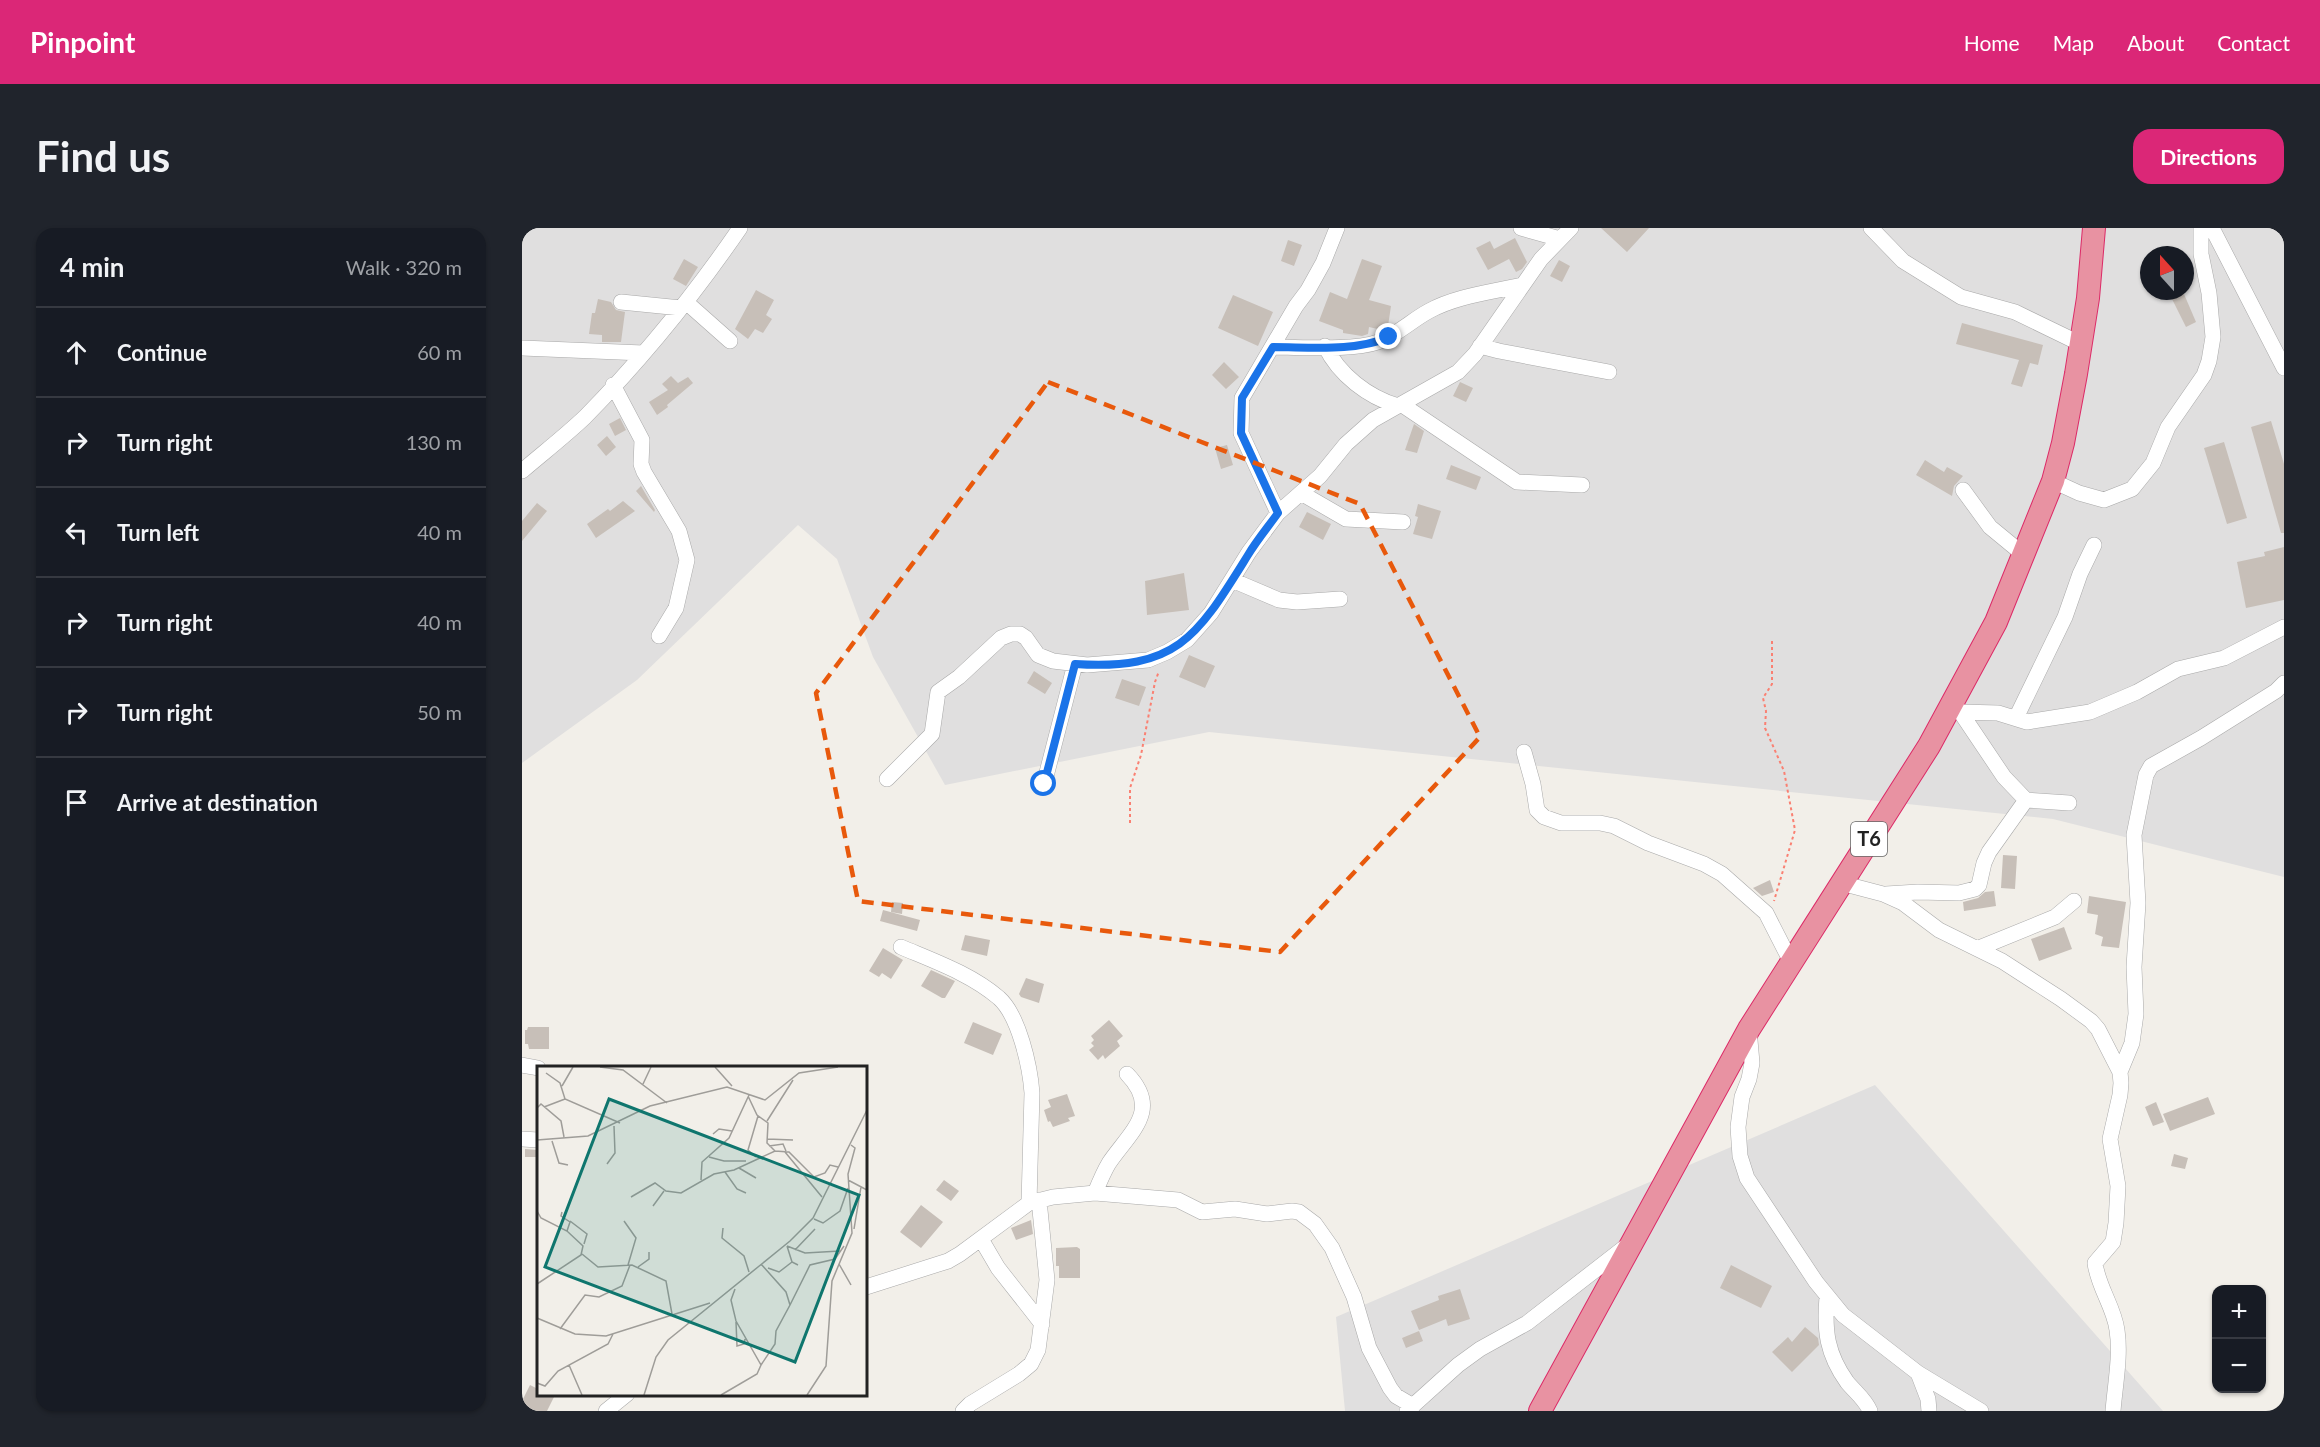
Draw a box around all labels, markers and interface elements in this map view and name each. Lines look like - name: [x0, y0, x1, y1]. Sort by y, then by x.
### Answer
- text: Pinpoint: [30, 25, 135, 59]
- text: Home: [1964, 30, 2020, 55]
- text: Map: [2053, 30, 2094, 55]
- text: About: [2127, 30, 2184, 55]
- text: Contact: [2217, 30, 2290, 55]
- button: Directions: [2133, 129, 2284, 184]
- text: Find us: [36, 131, 170, 181]
- north arrow: [2140, 246, 2194, 300]
- text: 4 min: [60, 251, 124, 283]
- text: Walk · 320 m: [346, 255, 462, 279]
- route end: [1375, 323, 1401, 349]
- icon: ahead: [60, 336, 93, 369]
- text: Continue: [117, 339, 207, 366]
- text: 60 m: [417, 340, 462, 364]
- icon: right: [60, 426, 93, 459]
- text: Turn right: [117, 429, 212, 456]
- text: 130 m: [406, 430, 462, 454]
- icon: left: [60, 516, 93, 549]
- text: Turn left: [117, 519, 199, 546]
- text: 40 m: [417, 520, 462, 544]
- icon: right: [60, 606, 93, 639]
- text: Turn right: [117, 609, 212, 636]
- text: 40 m: [417, 610, 462, 634]
- icon: right: [60, 696, 93, 729]
- text: Turn right: [117, 699, 212, 726]
- text: 50 m: [417, 700, 462, 724]
- route start: [1030, 770, 1056, 796]
- icon: arrive: [60, 786, 93, 819]
- text: Arrive at destination: [117, 789, 318, 816]
- road number: T6: [1851, 822, 1887, 856]
- inset map: [537, 1066, 867, 1396]
- map controls: [2212, 1285, 2266, 1393]
- button: +: [2212, 1285, 2266, 1339]
- button: −: [2212, 1339, 2266, 1393]

